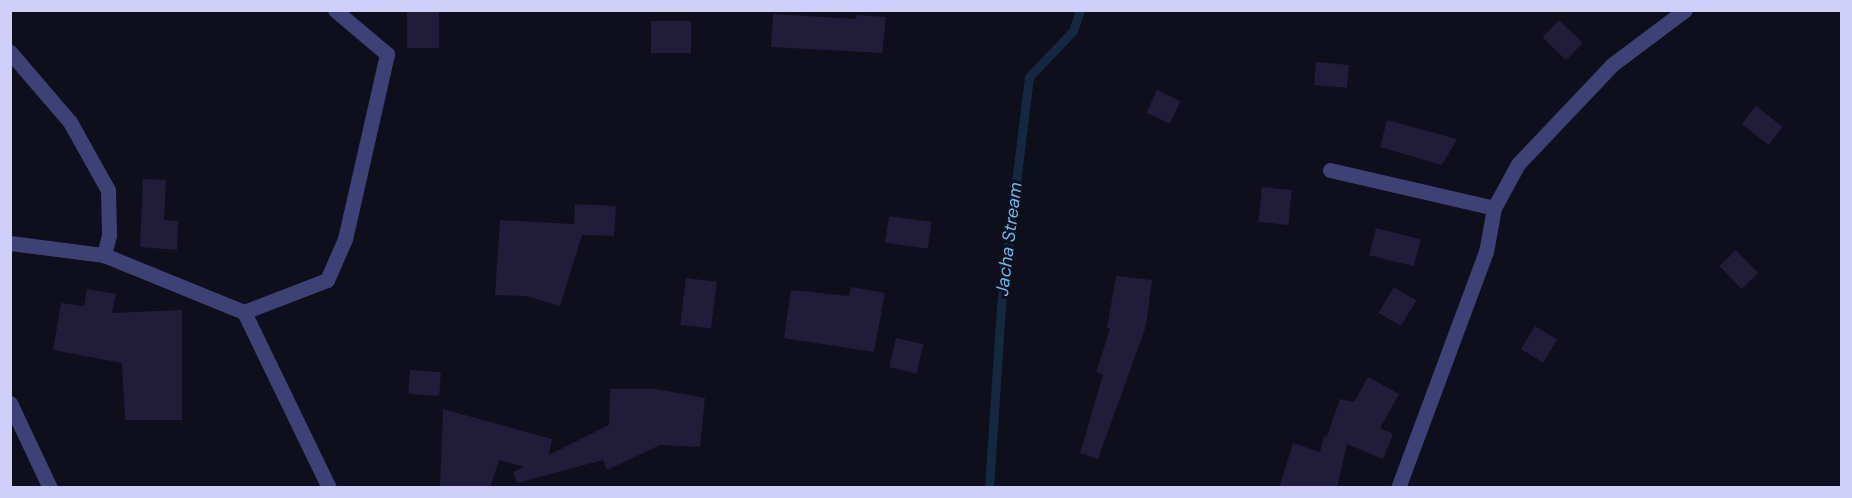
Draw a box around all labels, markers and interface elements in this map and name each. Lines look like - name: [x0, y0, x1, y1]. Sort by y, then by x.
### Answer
- water label: Jacha Stream: [991, 181, 1027, 297]

